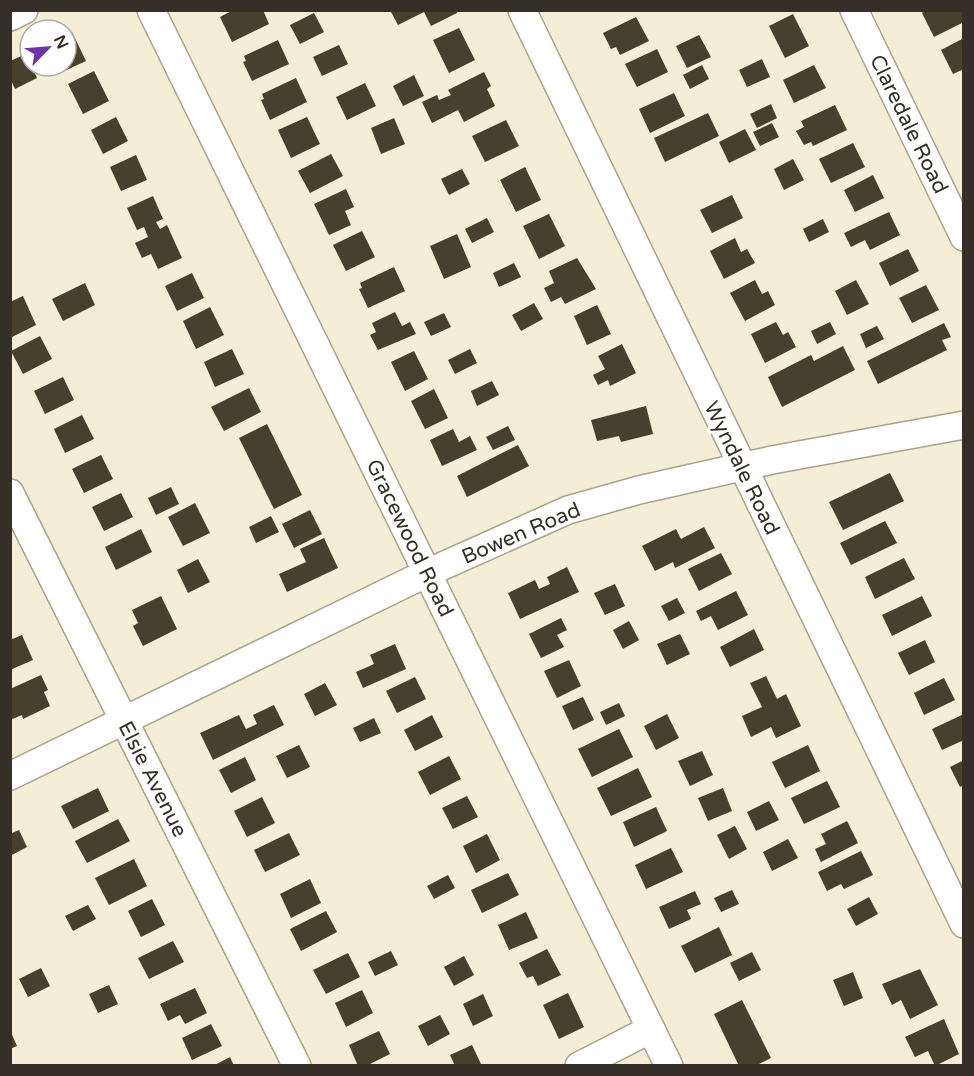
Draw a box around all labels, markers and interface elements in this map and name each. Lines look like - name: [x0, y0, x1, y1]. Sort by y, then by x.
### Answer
- north arrow: [18, 18, 78, 78]
- text: N: [49, 32, 72, 52]
- street label: Claredale Road: [864, 51, 953, 198]
- street label: Wyndale Road: [698, 397, 785, 539]
- street label: Gracewood Road: [361, 455, 459, 621]
- street label: Bowen Road: [458, 497, 584, 570]
- street label: Elsie Avenue: [113, 717, 192, 841]

